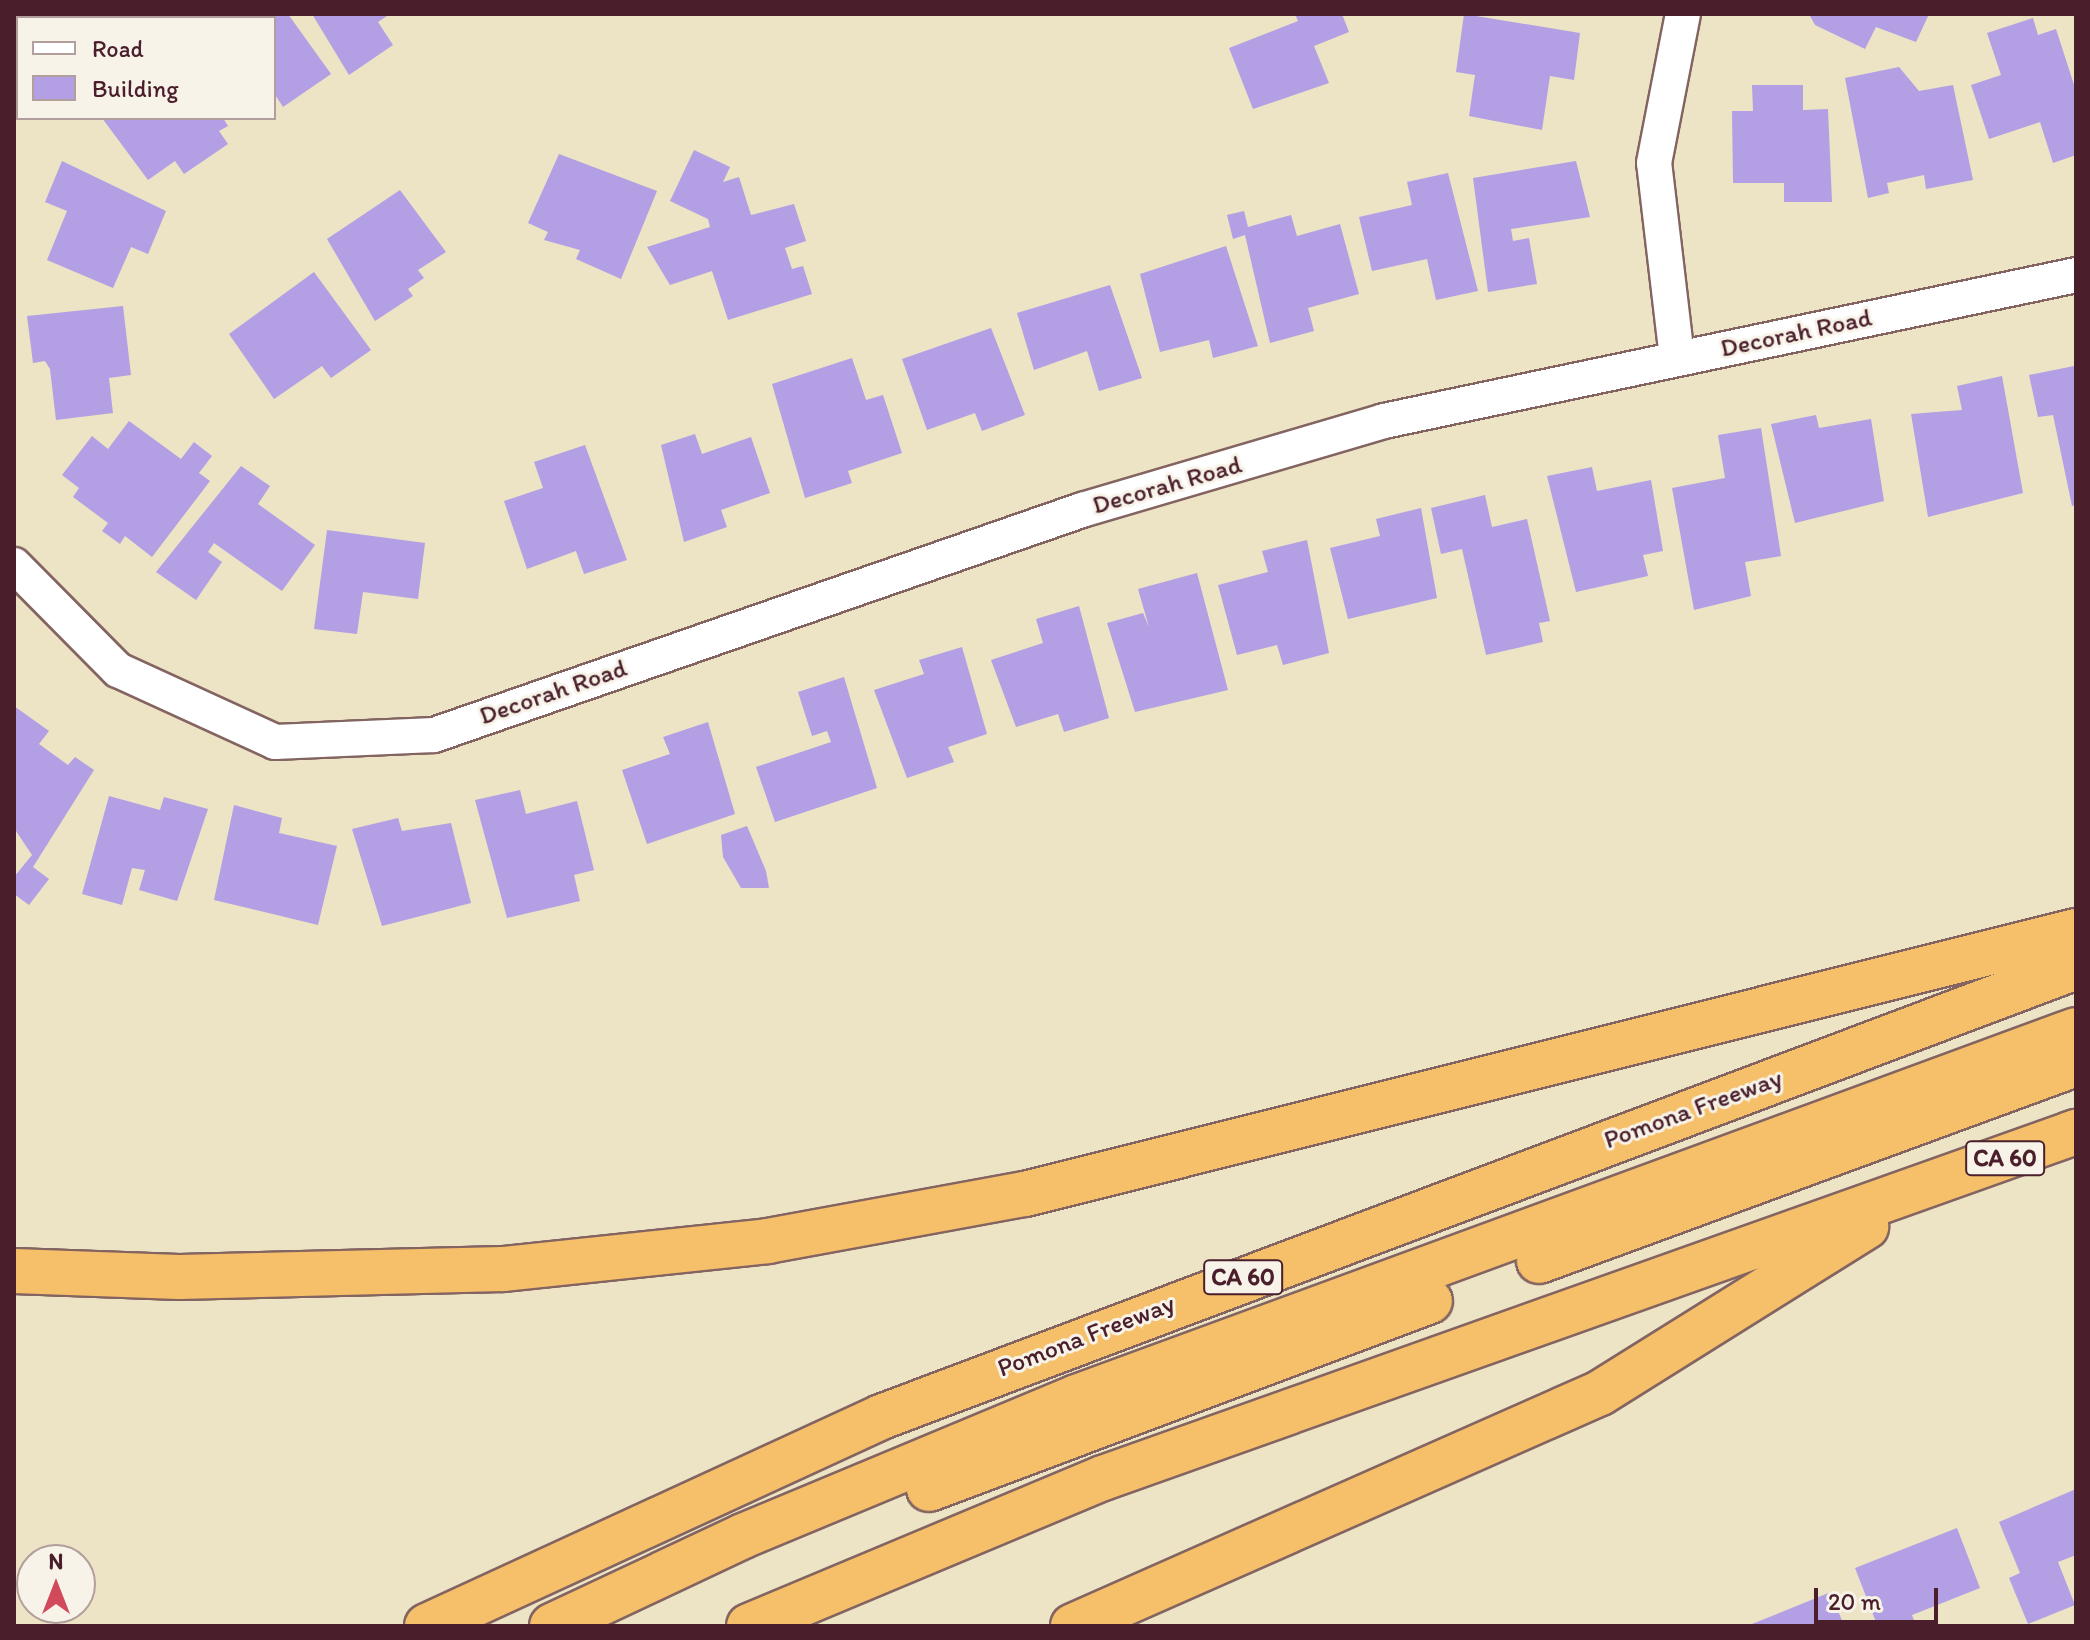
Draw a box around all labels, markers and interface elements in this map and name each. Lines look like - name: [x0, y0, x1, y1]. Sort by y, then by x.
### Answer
- legend: [16, 16, 276, 120]
- text: Road: [92, 34, 144, 63]
- text: Building: [92, 74, 179, 103]
- street label: Decorah Road: [1717, 302, 1875, 364]
- street label: Decorah Road: [1089, 449, 1245, 521]
- street label: Decorah Road: [475, 652, 631, 732]
- street label: Pomona Freeway: [1600, 1062, 1786, 1156]
- road number: CA 60: [1965, 1138, 2045, 1178]
- road number: CA 60: [1203, 1257, 1283, 1297]
- street label: Pomona Freeway: [993, 1288, 1179, 1384]
- north arrow: [16, 1544, 96, 1624]
- text: N: [49, 1548, 63, 1575]
- scale bar: [1818, 1572, 1942, 1622]
- text: 20 m: [1828, 1587, 1881, 1616]

